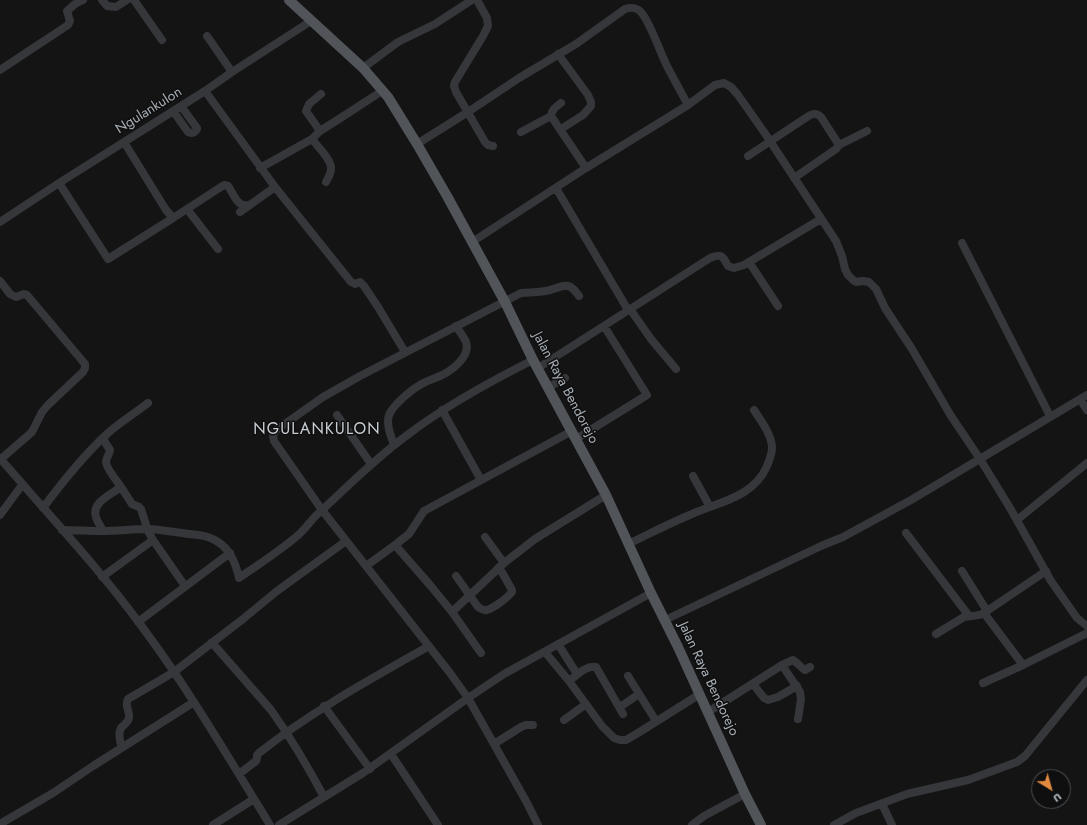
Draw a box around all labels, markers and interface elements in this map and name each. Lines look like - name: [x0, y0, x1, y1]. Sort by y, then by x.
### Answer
- street label: Ngulankulon: [113, 84, 185, 138]
- street label: Jalan Raya Bendorejo: [528, 329, 602, 447]
- district label: NGULANKULON: [253, 420, 381, 440]
- street label: Jalan Raya Bendorejo: [674, 619, 742, 739]
- north arrow: [1031, 769, 1071, 809]
- text: U: [1050, 789, 1066, 806]

